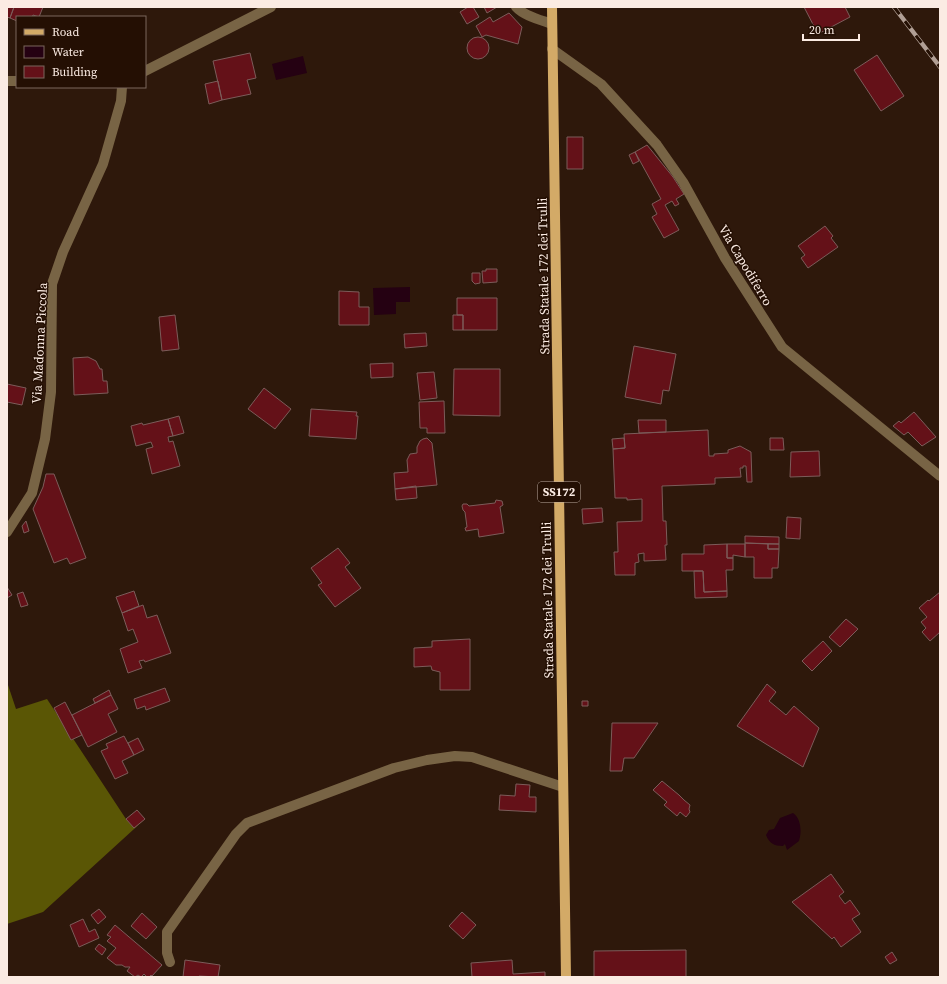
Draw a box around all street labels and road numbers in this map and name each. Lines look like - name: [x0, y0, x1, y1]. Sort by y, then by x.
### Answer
- street label: Strada Statale 172 dei Trulli: [534, 197, 553, 354]
- street label: Via Capodiferro: [715, 222, 776, 309]
- street label: Via Madonna Piccola: [28, 281, 51, 404]
- road number: SS172: [538, 482, 580, 502]
- street label: Strada Statale 172 dei Trulli: [538, 521, 557, 678]

